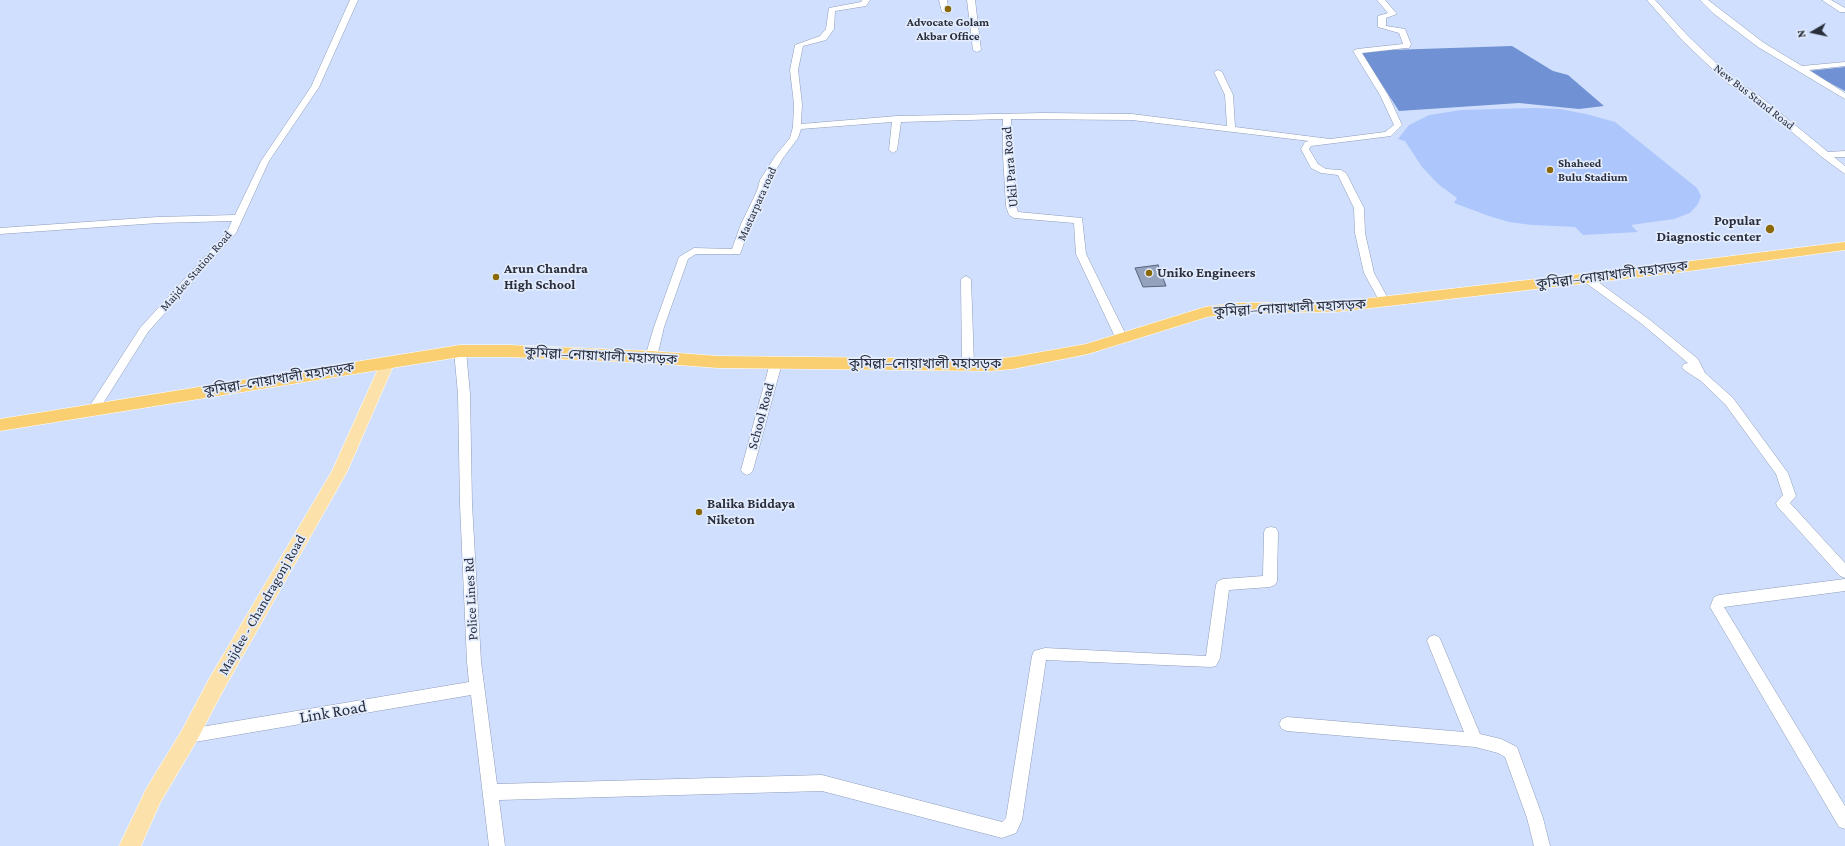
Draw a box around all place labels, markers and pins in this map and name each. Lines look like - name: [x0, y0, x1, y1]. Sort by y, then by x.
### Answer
- marker: Advocate Golam Akbar Office: [943, 4, 953, 14]
- place label: Advocate Golam Akbar Office: [907, 15, 989, 43]
- place label: Shaheed Bulu Stadium: [1558, 156, 1628, 184]
- marker: Shaheed Bulu Stadium: [1545, 165, 1555, 175]
- place label: Popular Diagnostic center: [1657, 213, 1761, 246]
- marker: Popular Diagnostic center: [1764, 223, 1776, 235]
- place label: Arun Chandra High School: [504, 261, 588, 294]
- place label: Uniko Engineers: [1157, 265, 1255, 281]
- marker: Uniko Engineers: [1144, 268, 1154, 278]
- marker: Arun Chandra High School: [491, 272, 501, 282]
- place label: Balika Biddaya Niketon: [707, 496, 795, 528]
- marker: Balika Biddaya Niketon: [694, 507, 704, 517]

